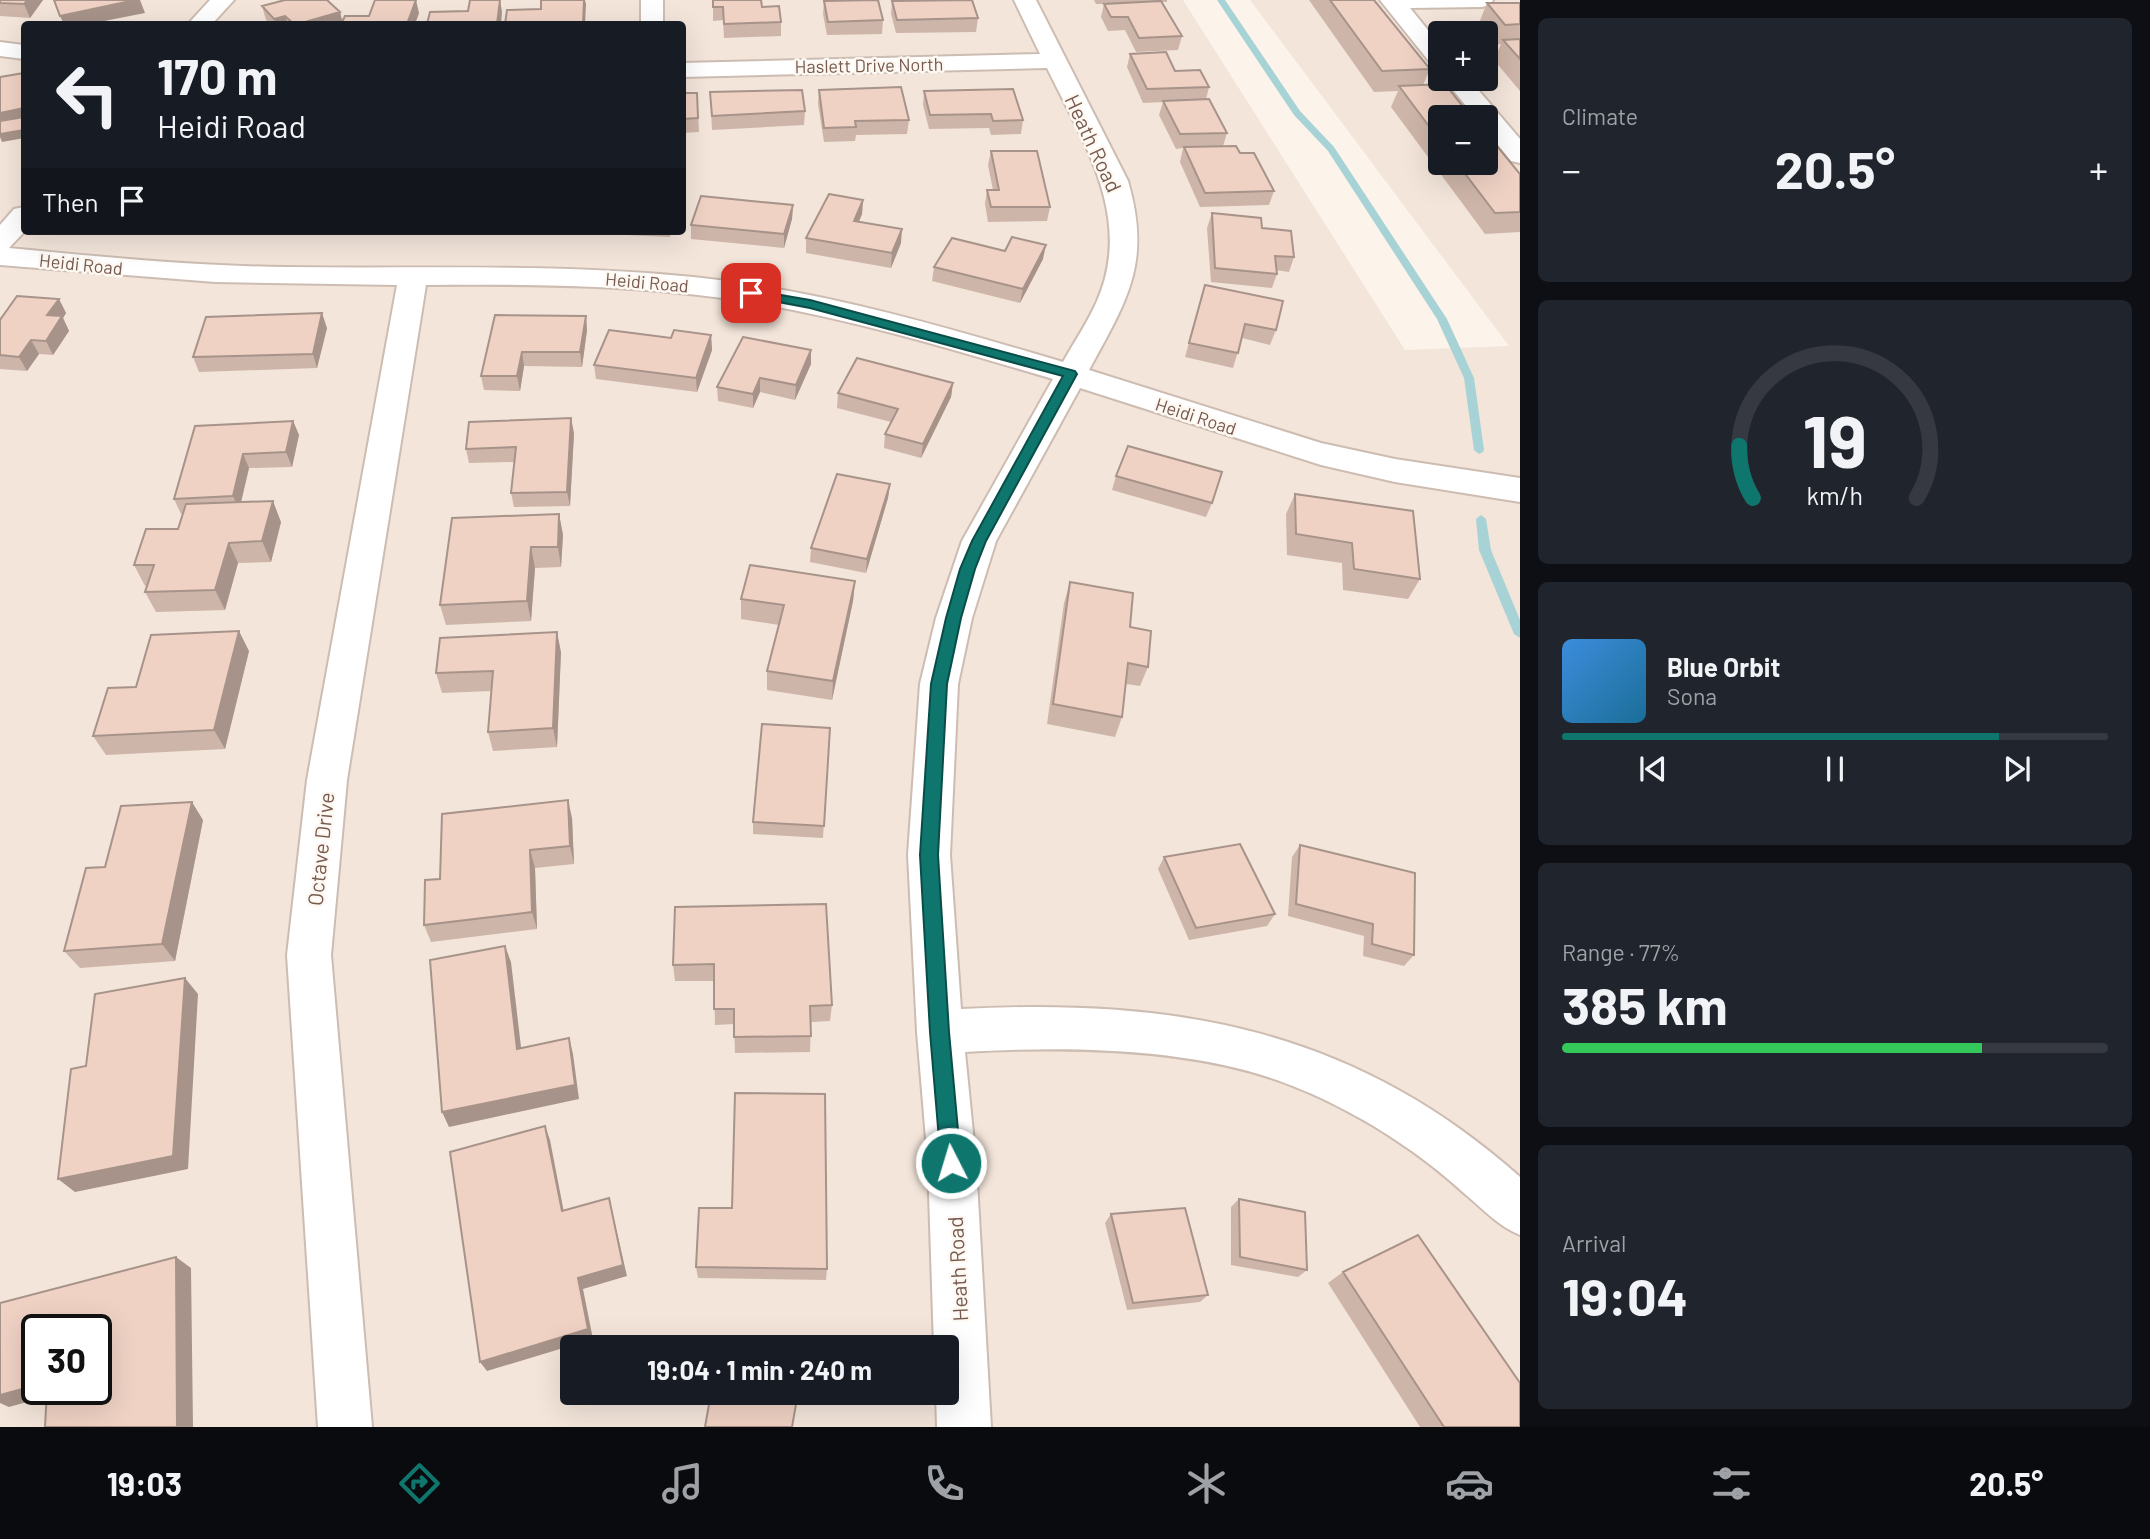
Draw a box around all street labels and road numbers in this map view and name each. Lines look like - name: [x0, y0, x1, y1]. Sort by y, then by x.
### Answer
- street label: Haslett Drive North: [794, 53, 944, 77]
- street label: Heath Road: [1060, 90, 1128, 196]
- street label: Heidi Road: [38, 249, 124, 279]
- street label: Heidi Road: [604, 267, 690, 297]
- street label: Heidi Road: [1153, 393, 1239, 439]
- street label: Octave Drive: [302, 791, 338, 907]
- street label: Heath Road: [942, 1216, 972, 1322]

